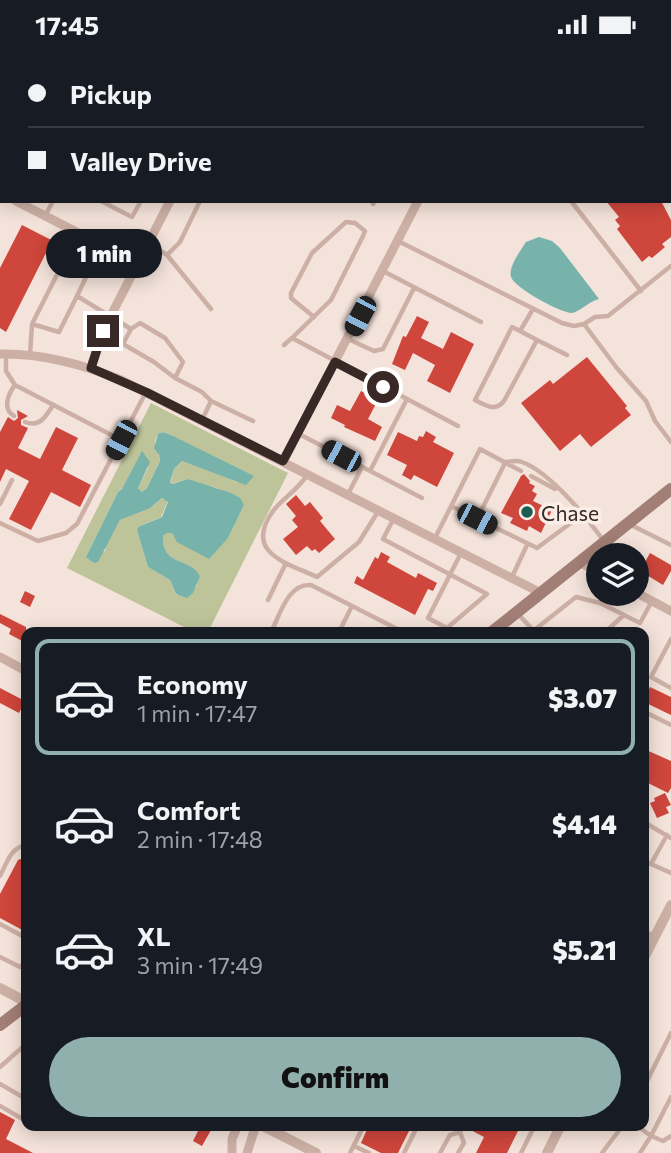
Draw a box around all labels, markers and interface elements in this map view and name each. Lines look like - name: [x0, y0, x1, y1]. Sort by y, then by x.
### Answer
- text: 17:45: [35, 9, 99, 40]
- text: Pickup: [70, 78, 152, 109]
- text: Valley Drive: [70, 145, 212, 176]
- callout: 1 min: [45, 229, 161, 279]
- text: 1 min: [76, 239, 132, 267]
- car: [341, 293, 380, 339]
- route end: [87, 315, 119, 347]
- route start: [367, 371, 399, 403]
- car: [102, 417, 141, 463]
- car: [318, 437, 365, 475]
- car: [454, 500, 501, 538]
- place label: Chase: [541, 500, 599, 525]
- marker: Chase: [519, 504, 535, 520]
- map controls: [586, 543, 649, 606]
- button: layers: [586, 543, 649, 606]
- icon: car: [53, 666, 116, 729]
- text: Economy: [137, 668, 248, 699]
- text: $3.07: [548, 682, 617, 713]
- text: 1 min · 17:47: [137, 699, 258, 727]
- icon: car: [53, 792, 116, 855]
- text: Comfort: [137, 794, 240, 825]
- text: $4.14: [552, 808, 617, 839]
- text: 2 min · 17:48: [137, 825, 263, 853]
- icon: car: [53, 918, 116, 981]
- text: XL: [137, 920, 171, 951]
- text: $5.21: [552, 934, 617, 965]
- text: 3 min · 17:49: [137, 951, 263, 979]
- button: Confirm: [49, 1037, 621, 1117]

